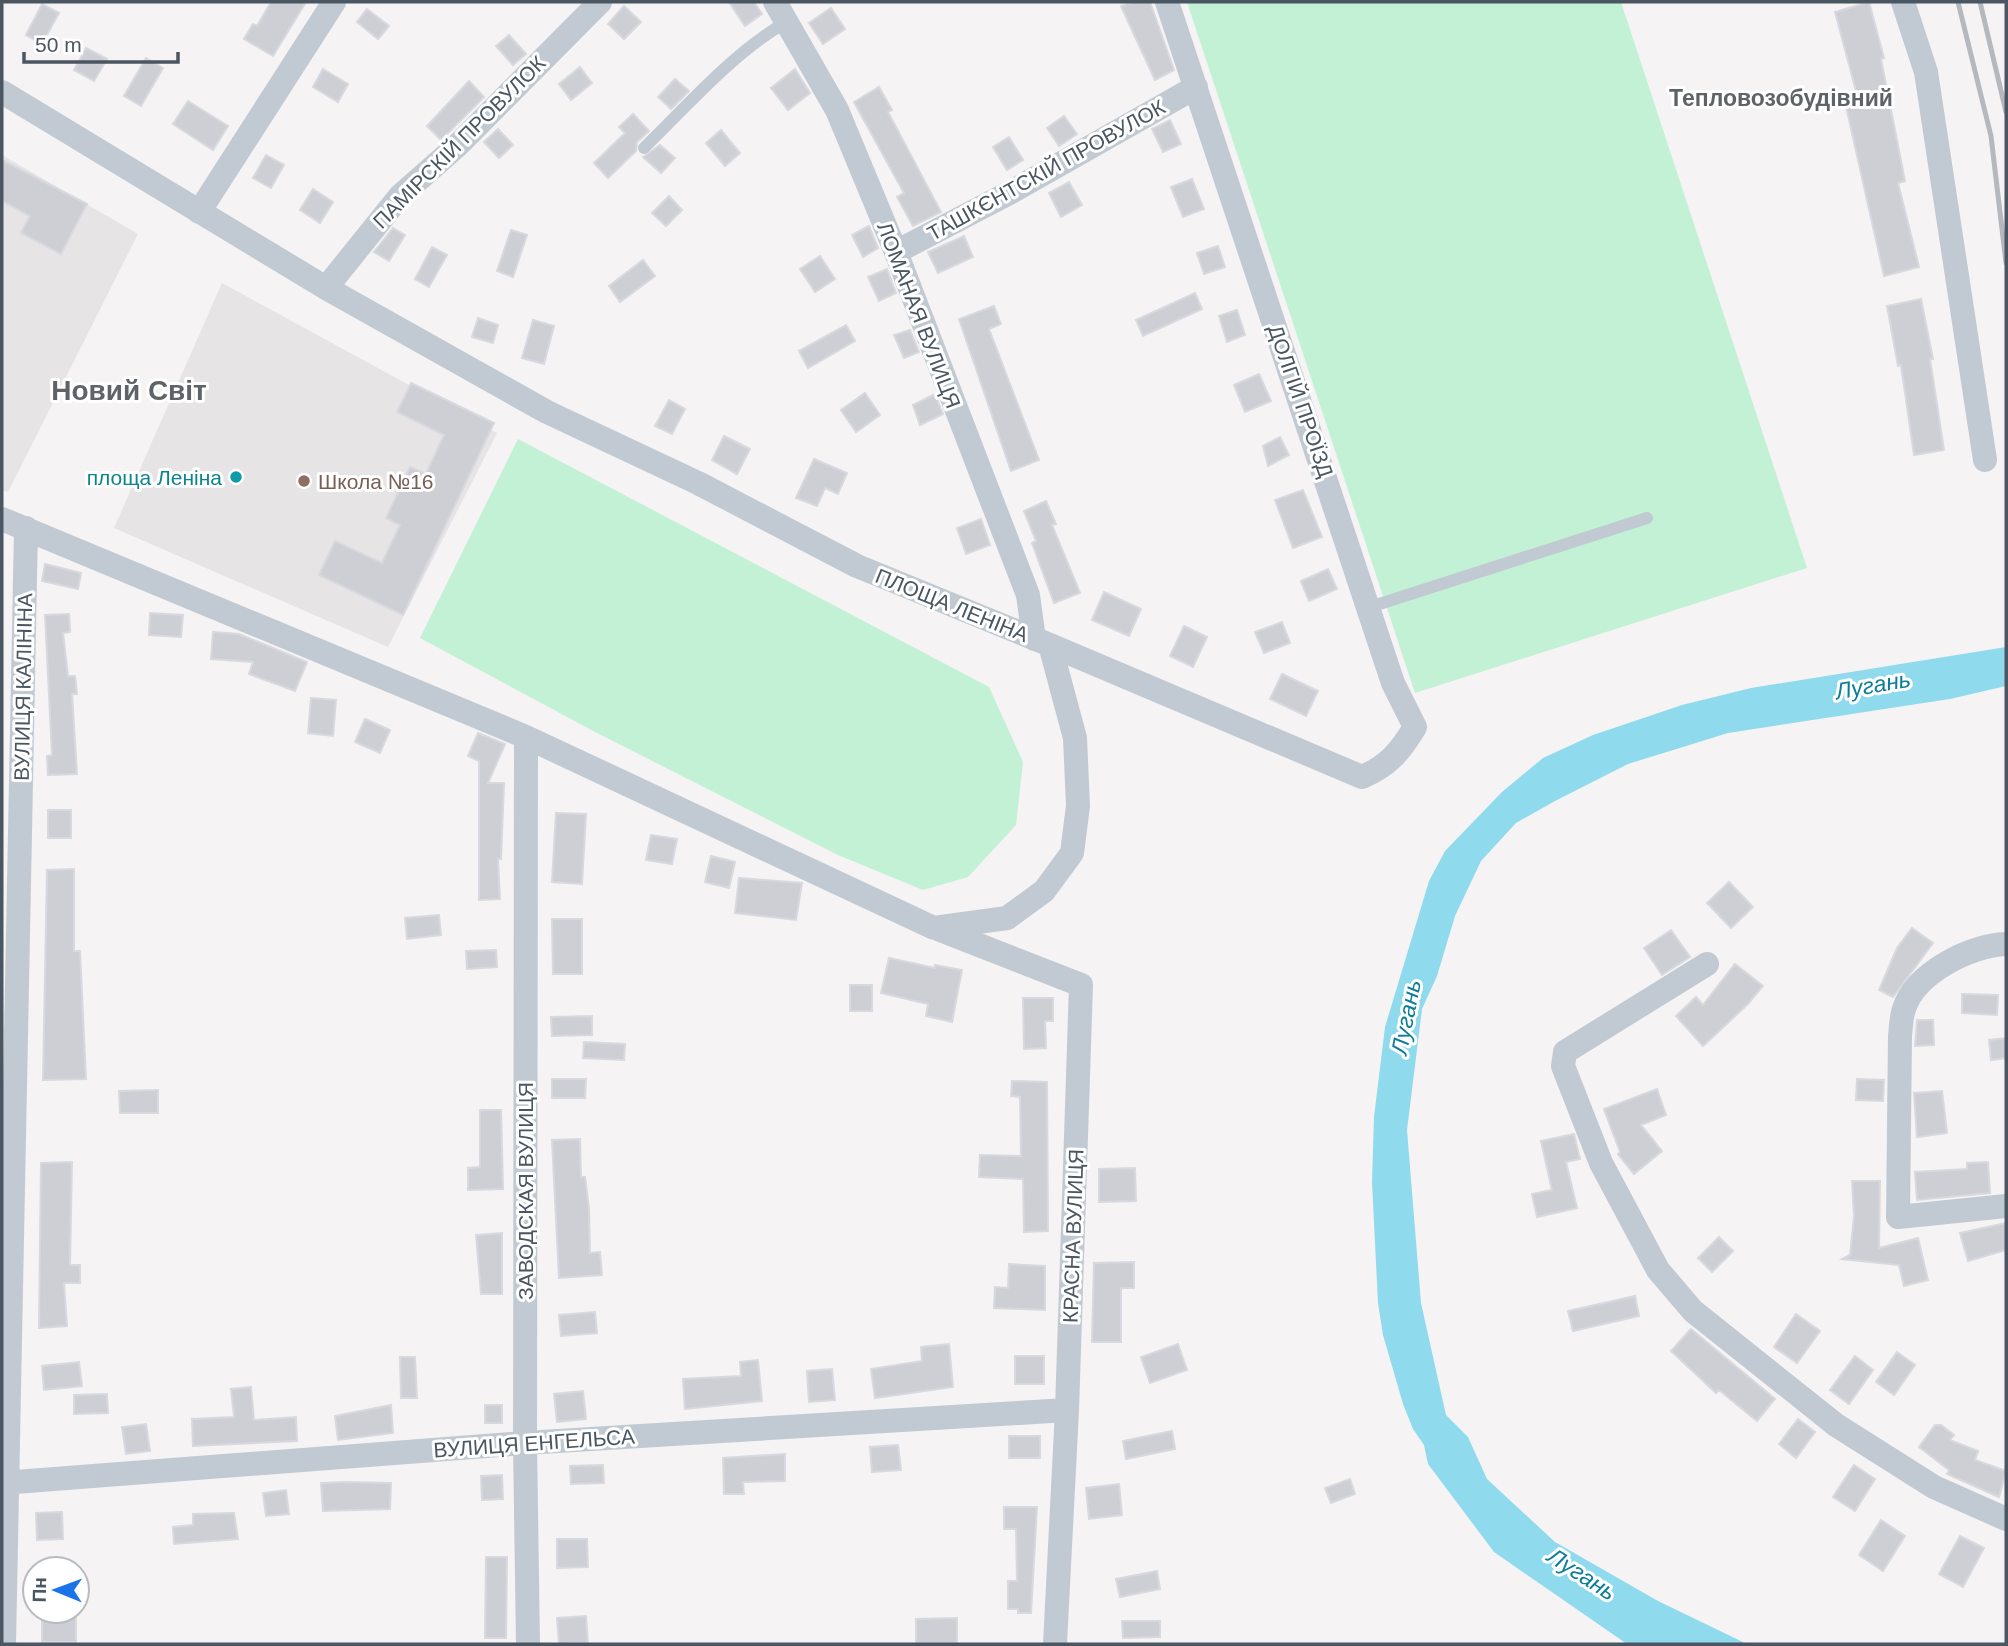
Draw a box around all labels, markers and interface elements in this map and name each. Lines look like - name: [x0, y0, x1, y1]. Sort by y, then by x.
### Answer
- scale bar: [24, 21, 178, 65]
- text: 50 m: [35, 33, 82, 56]
- street label: ПАМІРСКІЙ ПРОВУЛОК: [368, 51, 550, 233]
- district label: Тепловозобудівний: [1669, 85, 1893, 111]
- street label: ТАШКЄНТСКІЙ ПРОВУЛОК: [923, 95, 1170, 245]
- street label: ЛОМАНАЯ ВУЛИЦЯ: [873, 219, 965, 411]
- street label: ДОЛГІЙ ПРОЇЗД: [1264, 322, 1338, 480]
- district label: Новий Світ: [51, 375, 207, 406]
- place label: площа Леніна: [87, 466, 222, 489]
- marker: площа Леніна: [228, 469, 244, 485]
- place label: Школа №16: [318, 470, 434, 493]
- marker: Школа №16: [296, 473, 312, 489]
- street label: ПЛОЩА ЛЕНІНА: [872, 564, 1032, 646]
- street label: ВУЛИЦЯ КАЛІНІНА: [10, 593, 36, 781]
- water label: Лугань: [1831, 666, 1913, 705]
- water label: Лугань: [1386, 977, 1426, 1059]
- street label: ЗАВОДСКАЯ ВУЛИЦЯ: [514, 1082, 537, 1300]
- street label: КРАСНА ВУЛИЦЯ: [1058, 1149, 1088, 1323]
- street label: ВУЛИЦЯ ЕНГЕЛЬСА: [433, 1424, 635, 1462]
- water label: Лугань: [1541, 1541, 1621, 1606]
- north arrow: [21, 1555, 91, 1625]
- text: Пн: [29, 1577, 50, 1602]

